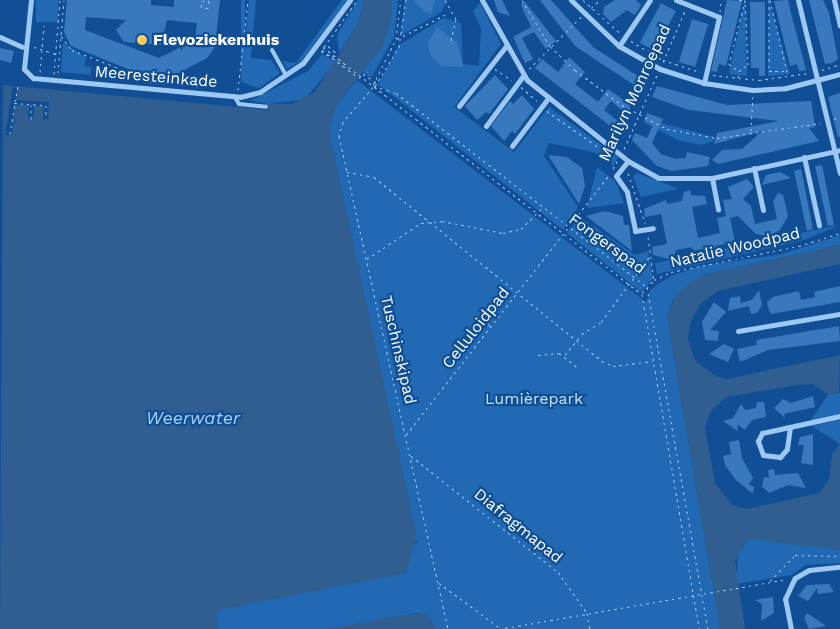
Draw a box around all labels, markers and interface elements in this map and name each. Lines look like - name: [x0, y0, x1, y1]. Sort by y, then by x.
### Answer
- street label: Marilyn Monroepad: [595, 22, 675, 164]
- place label: Flevoziekenhuis: [153, 30, 279, 50]
- marker: Flevoziekenhuis: [135, 33, 149, 47]
- street label: Meeresteinkade: [94, 62, 218, 92]
- street label: Fongerspad: [565, 210, 649, 278]
- street label: Natalie Woodpad: [668, 224, 802, 272]
- street label: Celluloidpad: [438, 284, 514, 372]
- street label: Tuschinskipad: [376, 294, 420, 406]
- park label: Lumièrepark: [485, 389, 583, 409]
- water label: Weerwater: [146, 407, 240, 429]
- street label: Diafragmapad: [470, 484, 566, 568]

